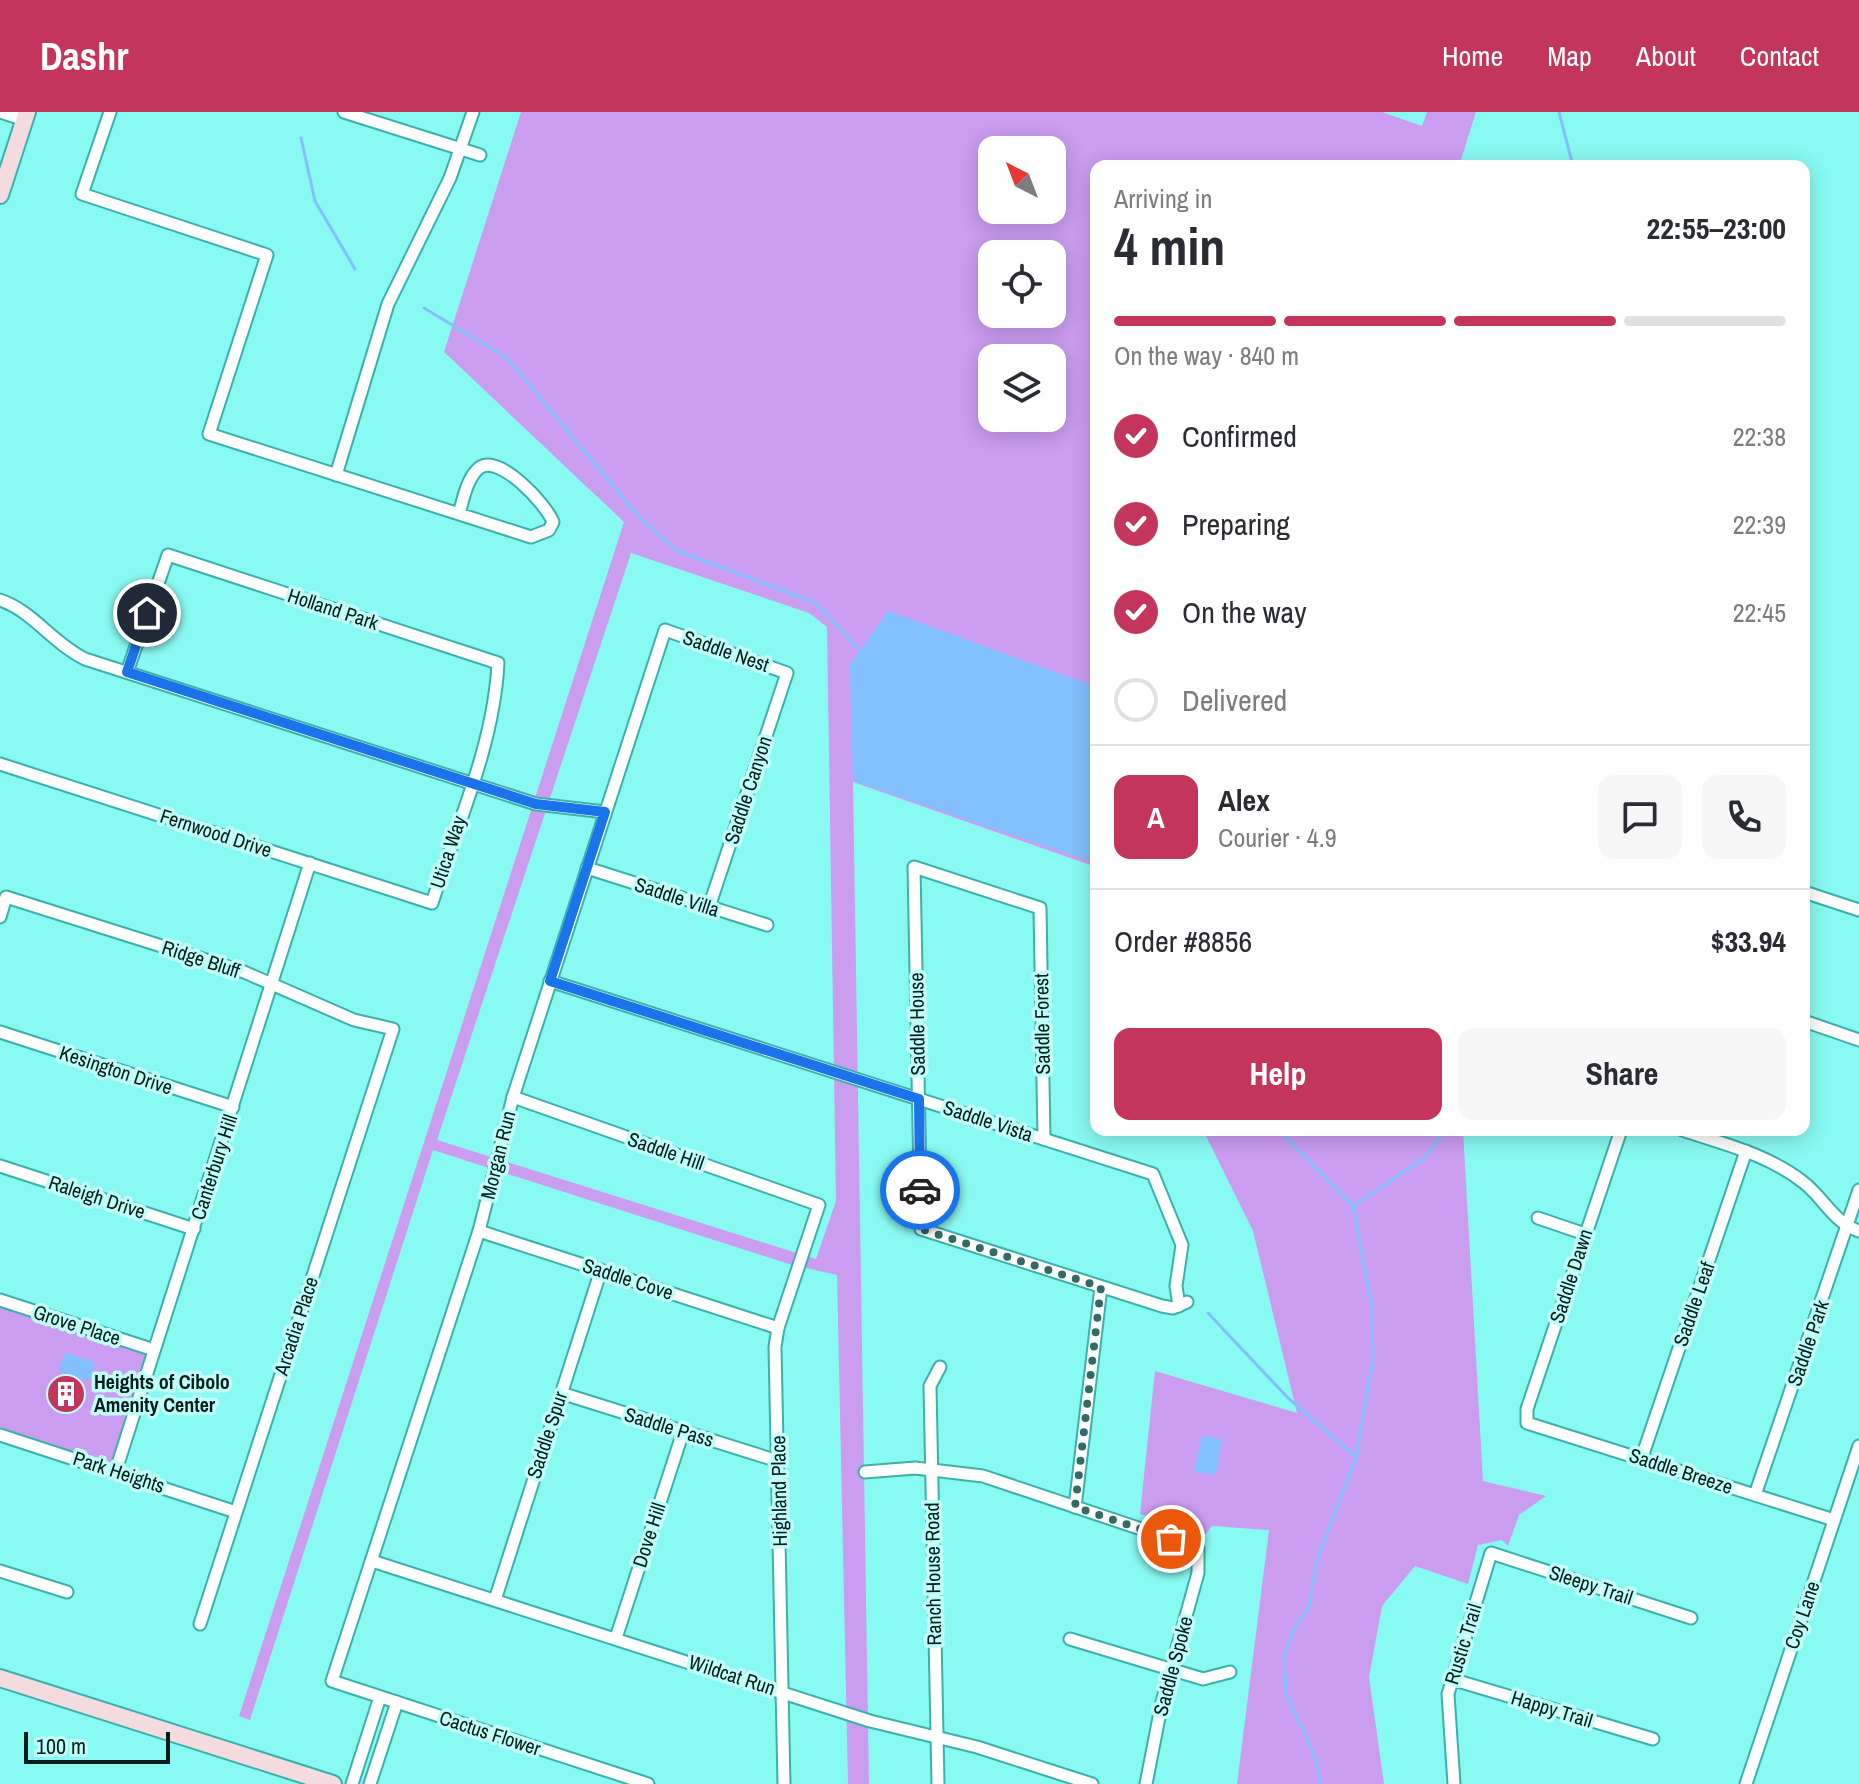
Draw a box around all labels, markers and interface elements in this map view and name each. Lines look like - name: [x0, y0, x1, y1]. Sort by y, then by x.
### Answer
- text: Dashr: [40, 31, 128, 82]
- text: Home: [1442, 37, 1503, 75]
- text: Map: [1547, 37, 1592, 75]
- text: About: [1636, 37, 1696, 75]
- text: Contact: [1740, 37, 1819, 75]
- north arrow: [978, 136, 1066, 224]
- map controls: [978, 136, 1066, 432]
- text: Arriving in: [1114, 181, 1212, 216]
- text: 22:55–23:00: [1647, 208, 1786, 248]
- text: 4 min: [1114, 211, 1225, 281]
- button: locate: [978, 240, 1066, 328]
- text: On the way · 840 m: [1114, 338, 1299, 373]
- button: layers: [978, 344, 1066, 432]
- icon: check: [1114, 414, 1158, 458]
- text: Confirmed: [1182, 416, 1297, 456]
- text: 22:38: [1733, 419, 1786, 454]
- icon: check: [1114, 502, 1158, 546]
- text: Preparing: [1182, 504, 1290, 544]
- text: 22:39: [1733, 507, 1786, 542]
- pin: [113, 579, 181, 647]
- street label: Holland Park: [284, 581, 383, 636]
- icon: check: [1114, 590, 1158, 634]
- icon: home: [125, 591, 169, 635]
- text: On the way: [1182, 592, 1306, 632]
- text: 22:45: [1733, 595, 1786, 630]
- street label: Saddle Nest: [680, 623, 773, 678]
- text: Delivered: [1182, 680, 1287, 720]
- street label: Saddle Canyon: [717, 732, 778, 847]
- button: chat: [1598, 775, 1682, 859]
- button: phone: [1702, 775, 1786, 859]
- text: Alex: [1218, 780, 1270, 820]
- text: A: [1147, 797, 1165, 837]
- street label: Fernwood Drive: [157, 802, 275, 863]
- street label: Utica Way: [423, 811, 472, 892]
- text: Courier · 4.9: [1218, 820, 1337, 855]
- street label: Saddle Villa: [631, 870, 723, 923]
- text: Order #8856: [1114, 921, 1252, 961]
- text: $33.94: [1711, 921, 1786, 961]
- street label: Ridge Bluff: [159, 933, 244, 984]
- street label: Saddle House: [902, 972, 931, 1076]
- street label: Saddle Forest: [1027, 973, 1056, 1075]
- button: Help: [1114, 1028, 1442, 1120]
- button: Share: [1458, 1028, 1786, 1120]
- street label: Kesington Drive: [56, 1039, 176, 1101]
- street label: Saddle Vista: [940, 1093, 1036, 1148]
- street label: Morgan Run: [473, 1108, 522, 1202]
- street label: Canterbury Hill: [184, 1111, 243, 1223]
- street label: Saddle Hill: [624, 1125, 708, 1176]
- courier: [880, 1150, 960, 1230]
- street label: Raleigh Drive: [45, 1168, 149, 1225]
- icon: car: [898, 1168, 942, 1212]
- street label: Saddle Dawn: [1543, 1225, 1598, 1326]
- street label: Saddle Cove: [579, 1251, 677, 1306]
- street label: Saddle Leaf: [1667, 1258, 1721, 1350]
- street label: Arcadia Place: [267, 1273, 324, 1380]
- street label: Saddle Park: [1780, 1295, 1835, 1389]
- street label: Grove Place: [30, 1298, 124, 1351]
- place label: Heights of Cibolo Amenity Center: [94, 1368, 230, 1418]
- building icon: Heights of Cibolo Amenity Center: [45, 1373, 87, 1415]
- street label: Saddle Spur: [520, 1387, 573, 1482]
- street label: Saddle Pass: [621, 1400, 717, 1453]
- street label: Highland Place: [764, 1435, 793, 1547]
- street label: Saddle Breeze: [1626, 1441, 1736, 1500]
- street label: Park Heights: [70, 1444, 168, 1499]
- street label: Dove Hill: [625, 1499, 672, 1571]
- street label: Ranch House Road: [918, 1502, 947, 1646]
- pin: [1137, 1505, 1205, 1573]
- icon: bag: [1149, 1517, 1193, 1561]
- street label: Sleepy Trail: [1546, 1558, 1637, 1611]
- street label: Coy Lane: [1777, 1577, 1826, 1652]
- street label: Rustic Trail: [1437, 1600, 1488, 1687]
- street label: Saddle Spoke: [1146, 1613, 1199, 1719]
- street label: Wildcat Run: [686, 1648, 779, 1701]
- street label: Happy Trail: [1508, 1683, 1596, 1734]
- street label: Cactus Flower: [436, 1703, 545, 1762]
- scale bar: [24, 1728, 170, 1764]
- text: 100 m: [36, 1731, 86, 1761]

